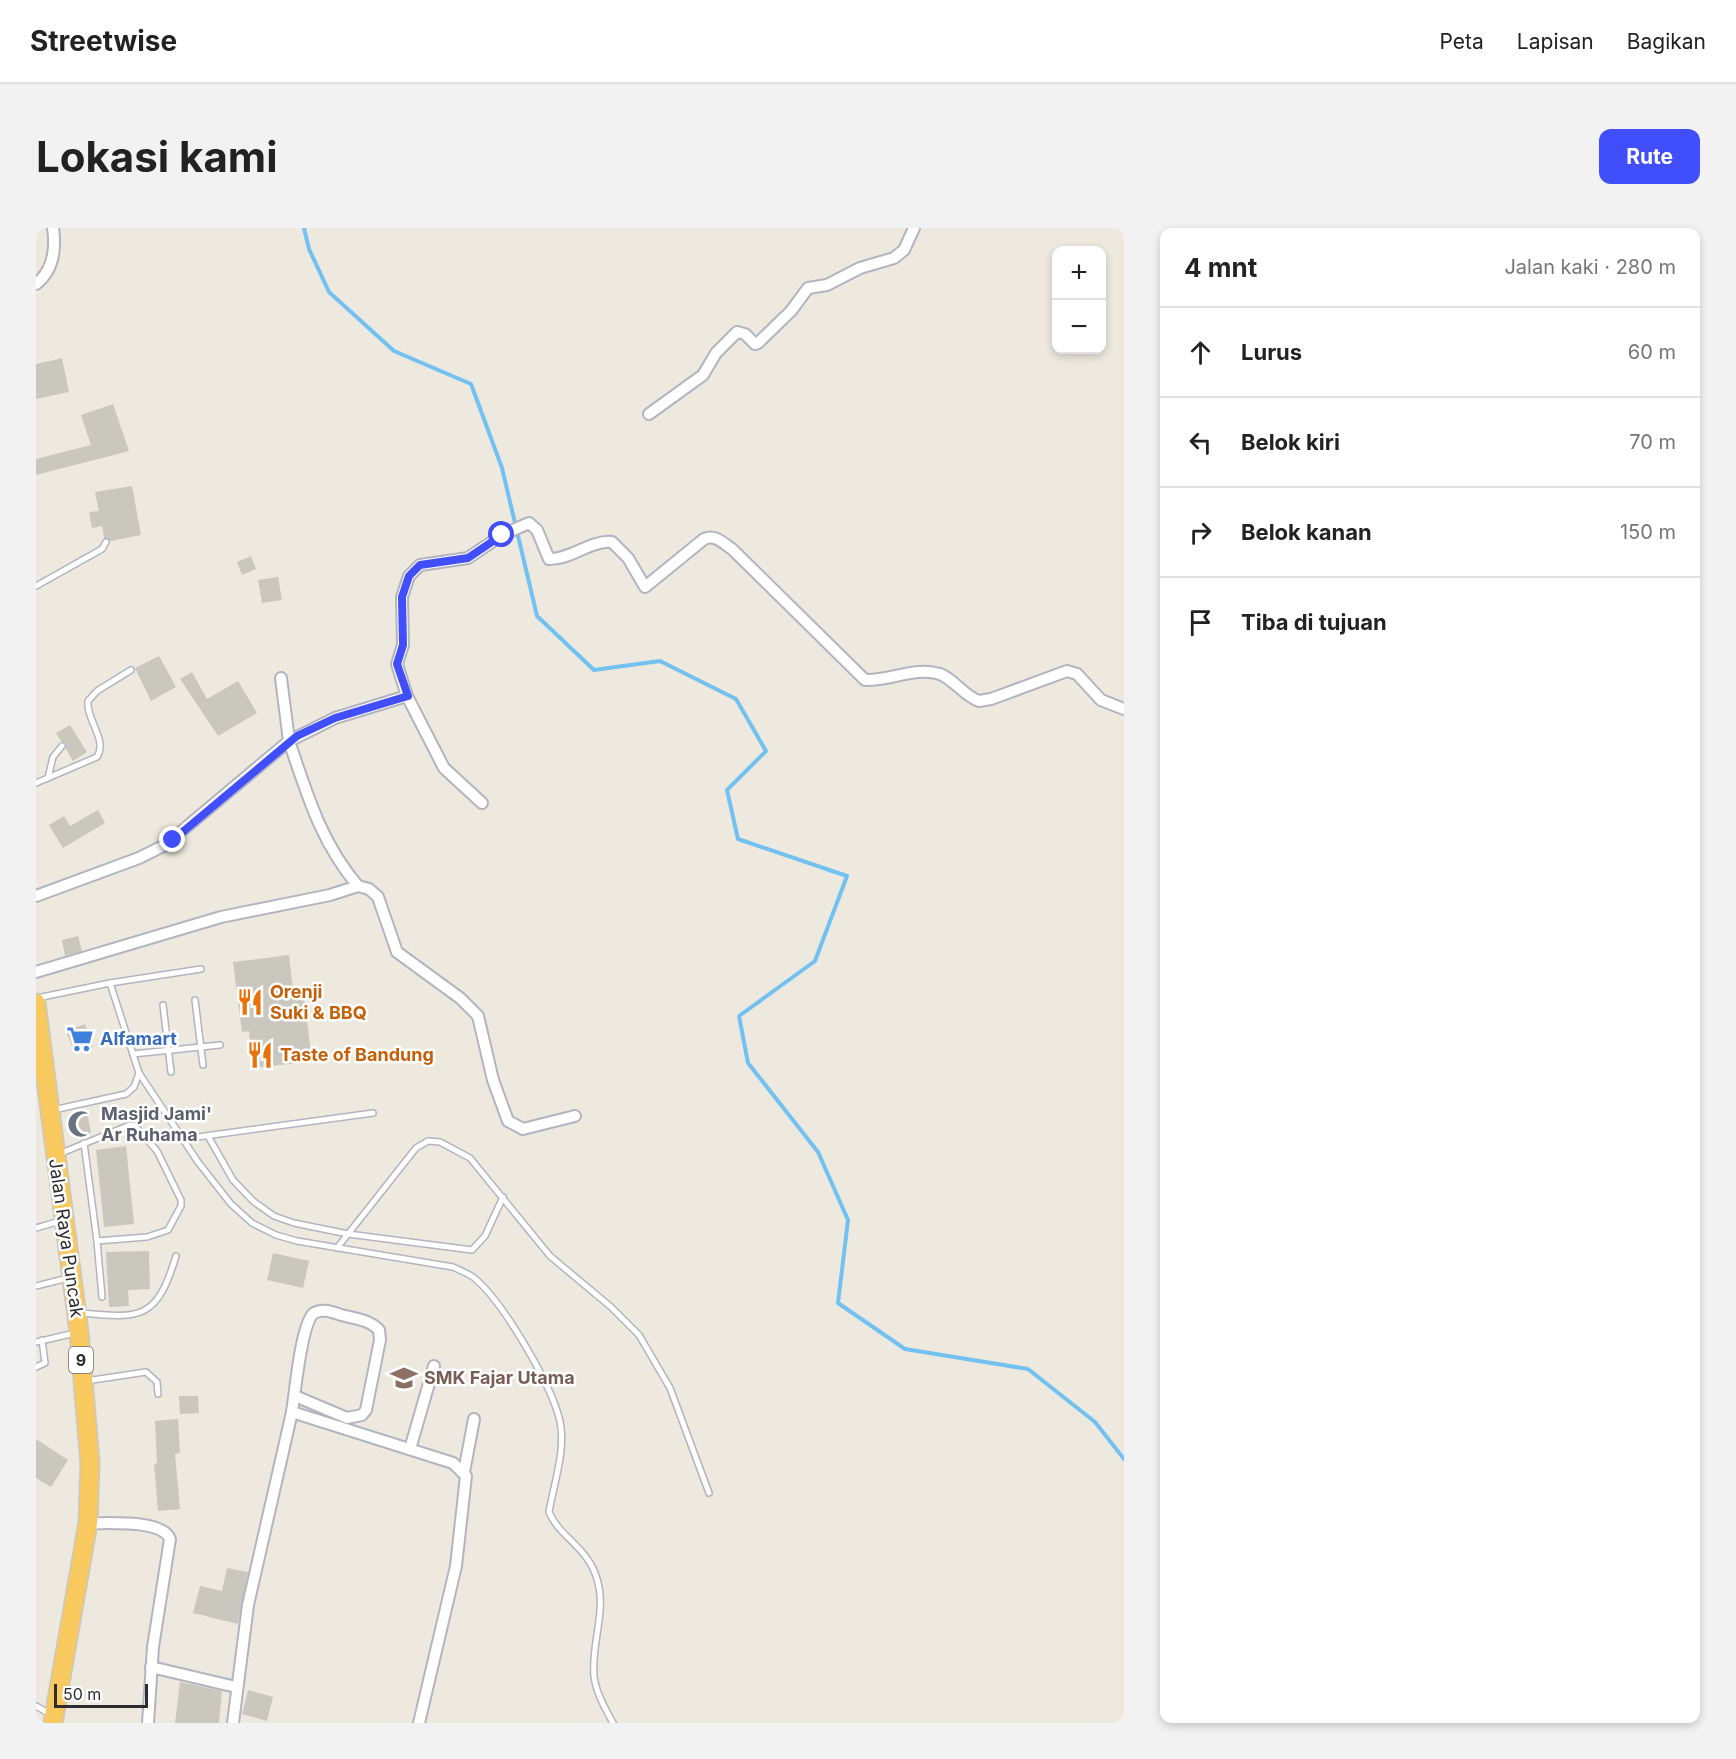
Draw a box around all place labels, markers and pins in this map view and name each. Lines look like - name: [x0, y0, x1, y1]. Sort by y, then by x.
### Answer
- place label: Orenji Suki & BBQ: [270, 981, 367, 1023]
- restaurant icon: Orenji Suki & BBQ: [235, 987, 265, 1017]
- supermarket icon: Alfamart: [65, 1024, 95, 1054]
- place label: Alfamart: [100, 1028, 177, 1049]
- restaurant icon: Taste of Bandung: [245, 1040, 275, 1070]
- place label: Taste of Bandung: [280, 1044, 434, 1065]
- place label: Masjid Jami' Ar Ruhama: [101, 1103, 212, 1145]
- mosque icon: Masjid Jami' Ar Ruhama: [66, 1109, 96, 1139]
- school or university icon: SMK Fajar Utama: [389, 1363, 419, 1393]
- place label: SMK Fajar Utama: [424, 1367, 575, 1388]

